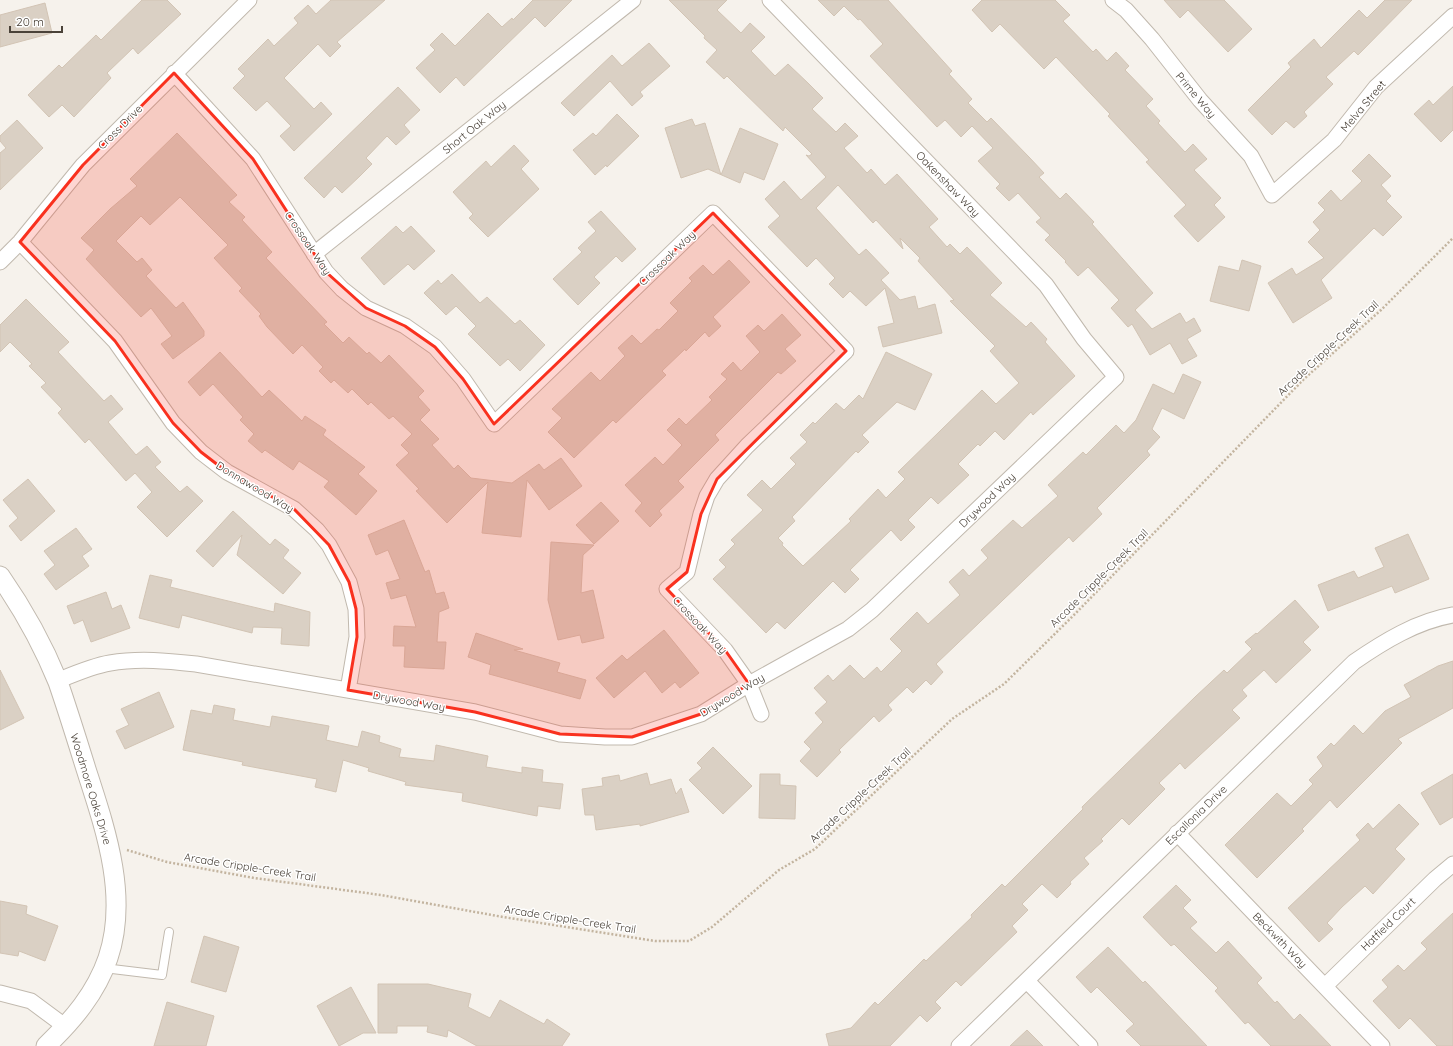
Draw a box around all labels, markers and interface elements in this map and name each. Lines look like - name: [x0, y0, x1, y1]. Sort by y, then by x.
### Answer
- scale bar: [10, 8, 62, 34]
- text: 20 m: [16, 14, 44, 29]
- street label: Prime Way: [1173, 69, 1219, 121]
- street label: Melva Street: [1337, 77, 1389, 135]
- street label: Short Oak Way: [439, 97, 509, 157]
- street label: Cross Drive: [95, 102, 145, 152]
- street label: Oakenshaw Way: [913, 148, 983, 220]
- street label: Crossoak Way: [282, 209, 334, 277]
- street label: Crossoak Way: [636, 227, 698, 289]
- street label: Arcade Cripple-Creek Trail: [1274, 297, 1382, 399]
- street label: Donnawood Way: [213, 458, 297, 516]
- street label: Drywood Way: [956, 470, 1018, 530]
- street label: Arcade Cripple-Creek Trail: [1047, 526, 1151, 630]
- street label: Crossoak Way: [670, 593, 730, 657]
- street label: Drywood Way: [697, 670, 767, 720]
- street label: Drywood Way: [372, 688, 446, 714]
- street label: Woodmore Oaks Drive: [67, 732, 115, 846]
- street label: Arcade Cripple-Creek Trail: [806, 744, 914, 846]
- street label: Escallonia Drive: [1162, 782, 1230, 848]
- street label: Arcade Cripple-Creek Trail: [183, 850, 317, 884]
- street label: Hatfield Court: [1358, 894, 1419, 954]
- street label: Arcade Cripple-Creek Trail: [503, 902, 637, 936]
- street label: Beckwith Way: [1250, 909, 1310, 971]

